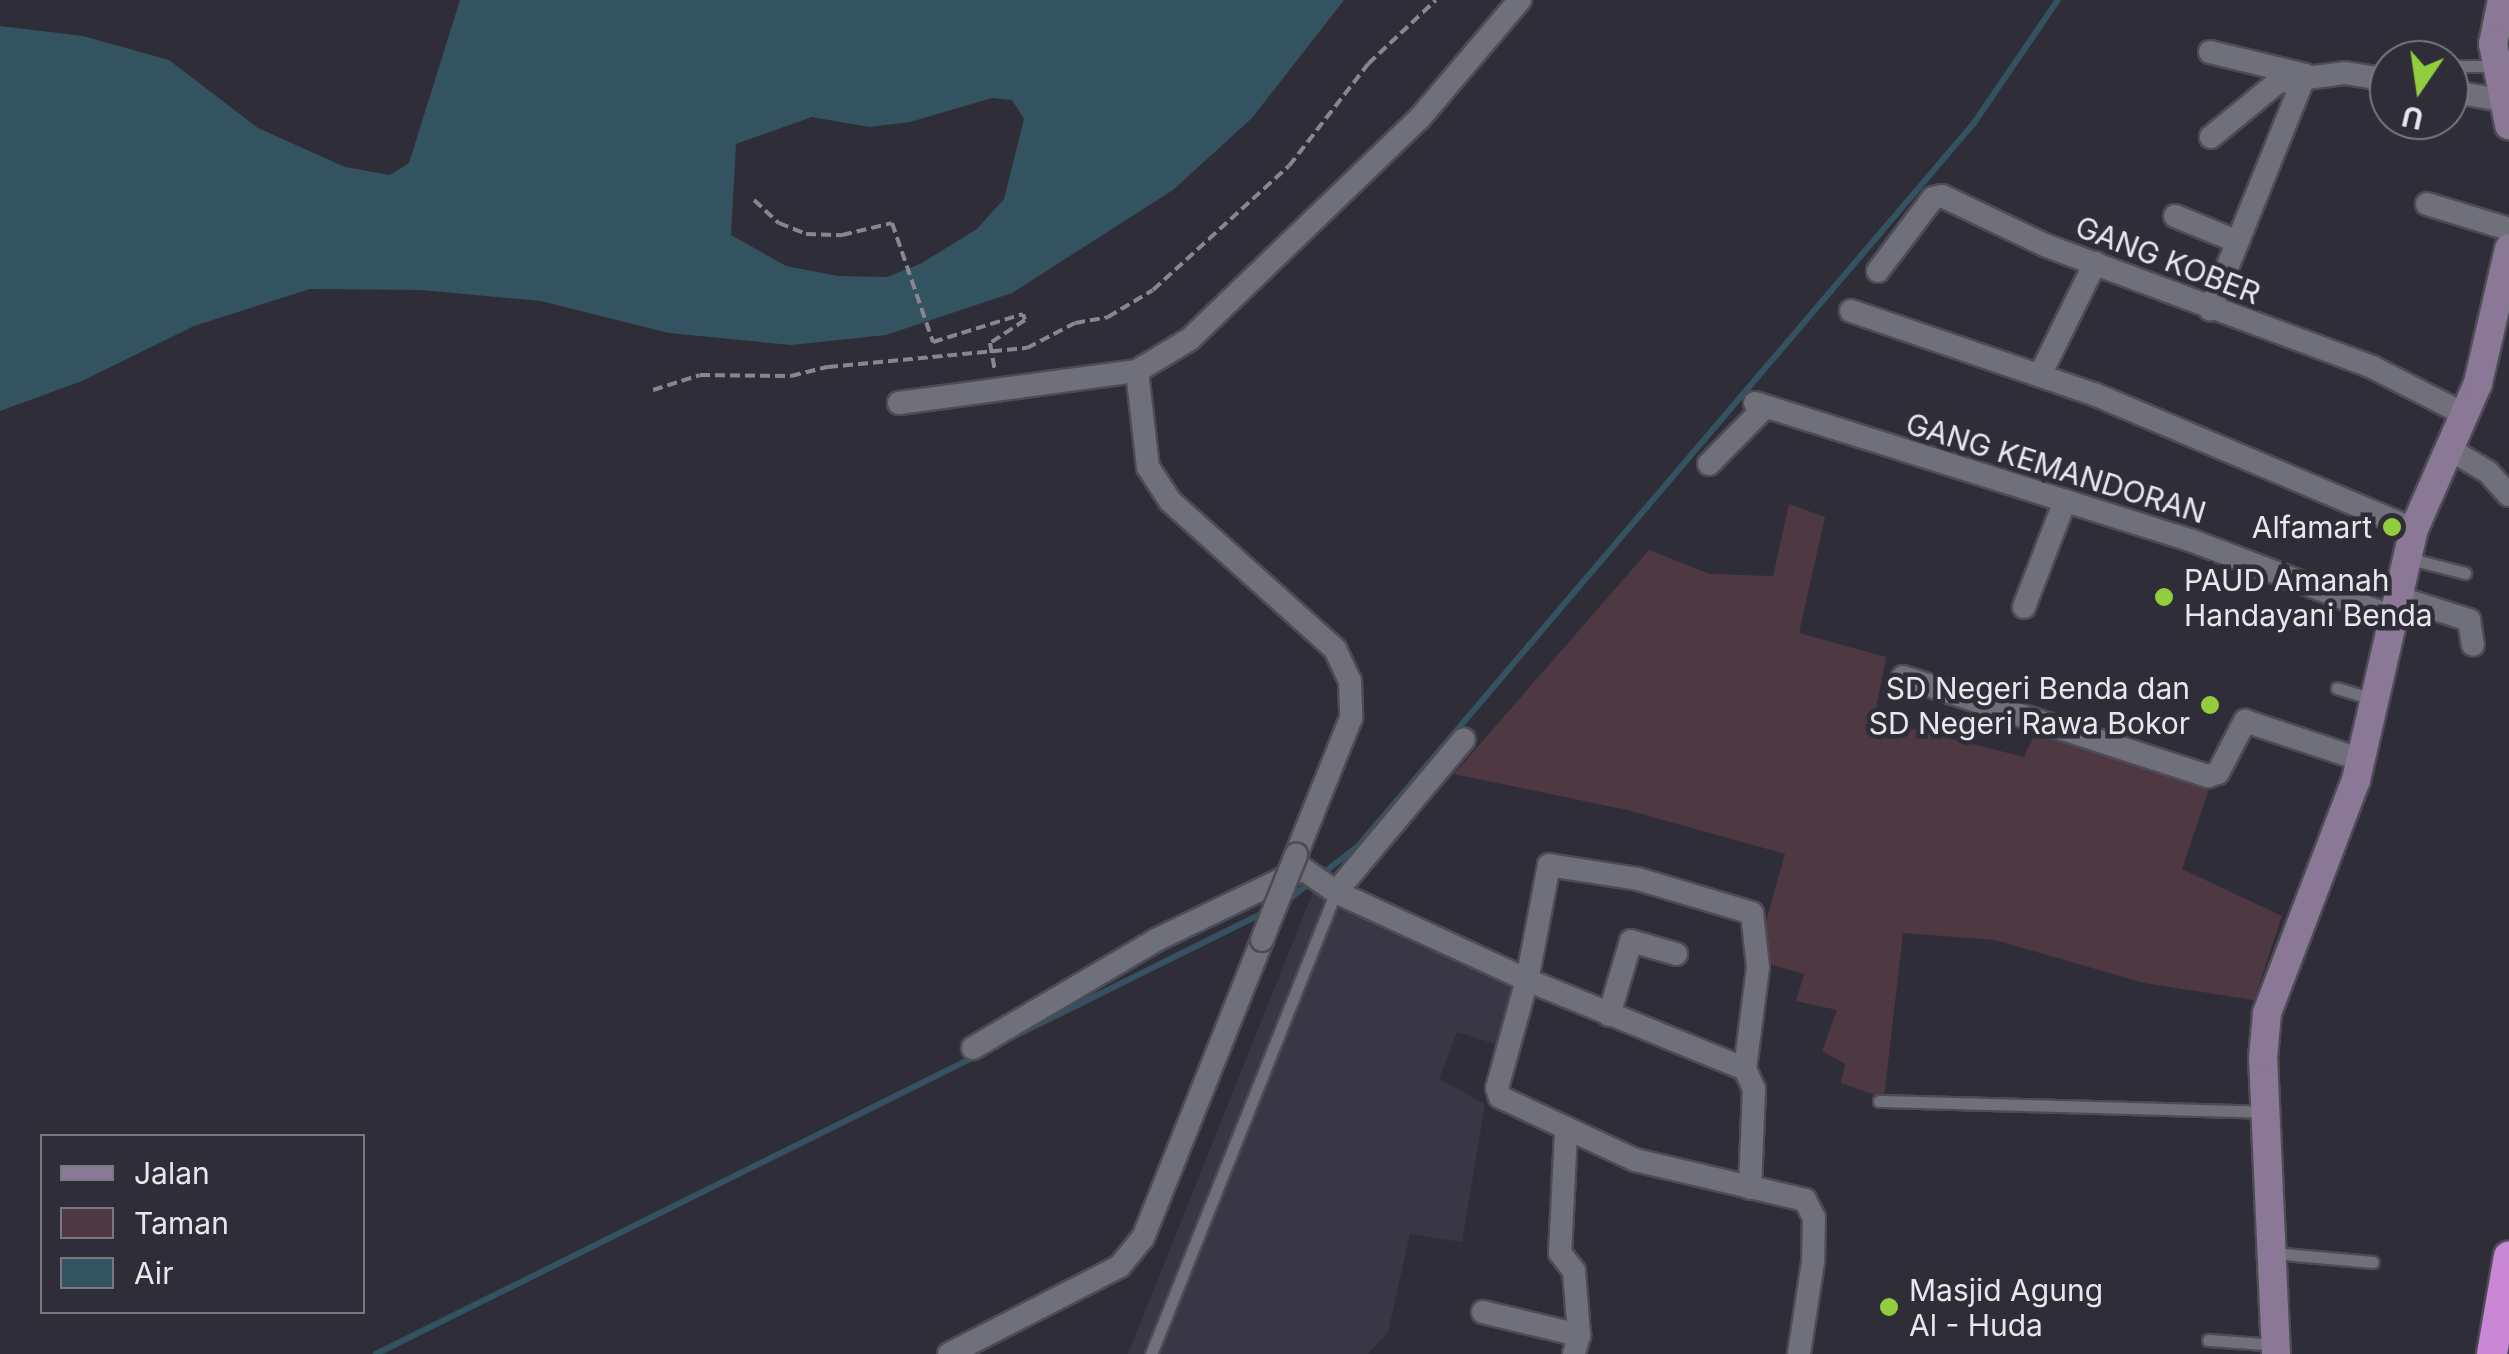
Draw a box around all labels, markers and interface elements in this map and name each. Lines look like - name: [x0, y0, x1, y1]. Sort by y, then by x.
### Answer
- north arrow: [2369, 40, 2469, 140]
- text: U: [2399, 98, 2427, 136]
- street label: GANG KOBER: [2071, 208, 2265, 312]
- street label: GANG KEMANDORAN: [1902, 405, 2210, 531]
- place label: Alfamart: [2252, 509, 2372, 545]
- marker: Alfamart: [2381, 516, 2403, 538]
- place label: PAUD Amanah Handayani Benda: [2184, 562, 2433, 632]
- marker: PAUD Amanah Handayani Benda: [2153, 586, 2175, 608]
- place label: SD Negeri Benda dan SD Negeri Rawa Bokor: [1869, 670, 2190, 740]
- marker: SD Negeri Benda dan SD Negeri Rawa Bokor: [2199, 694, 2221, 716]
- legend: [40, 1134, 365, 1314]
- text: Jalan: [134, 1155, 210, 1191]
- text: Taman: [134, 1205, 229, 1241]
- text: Air: [134, 1255, 173, 1291]
- place label: Masjid Agung Al - Huda: [1909, 1272, 2103, 1342]
- marker: Masjid Agung Al - Huda: [1878, 1296, 1900, 1318]

